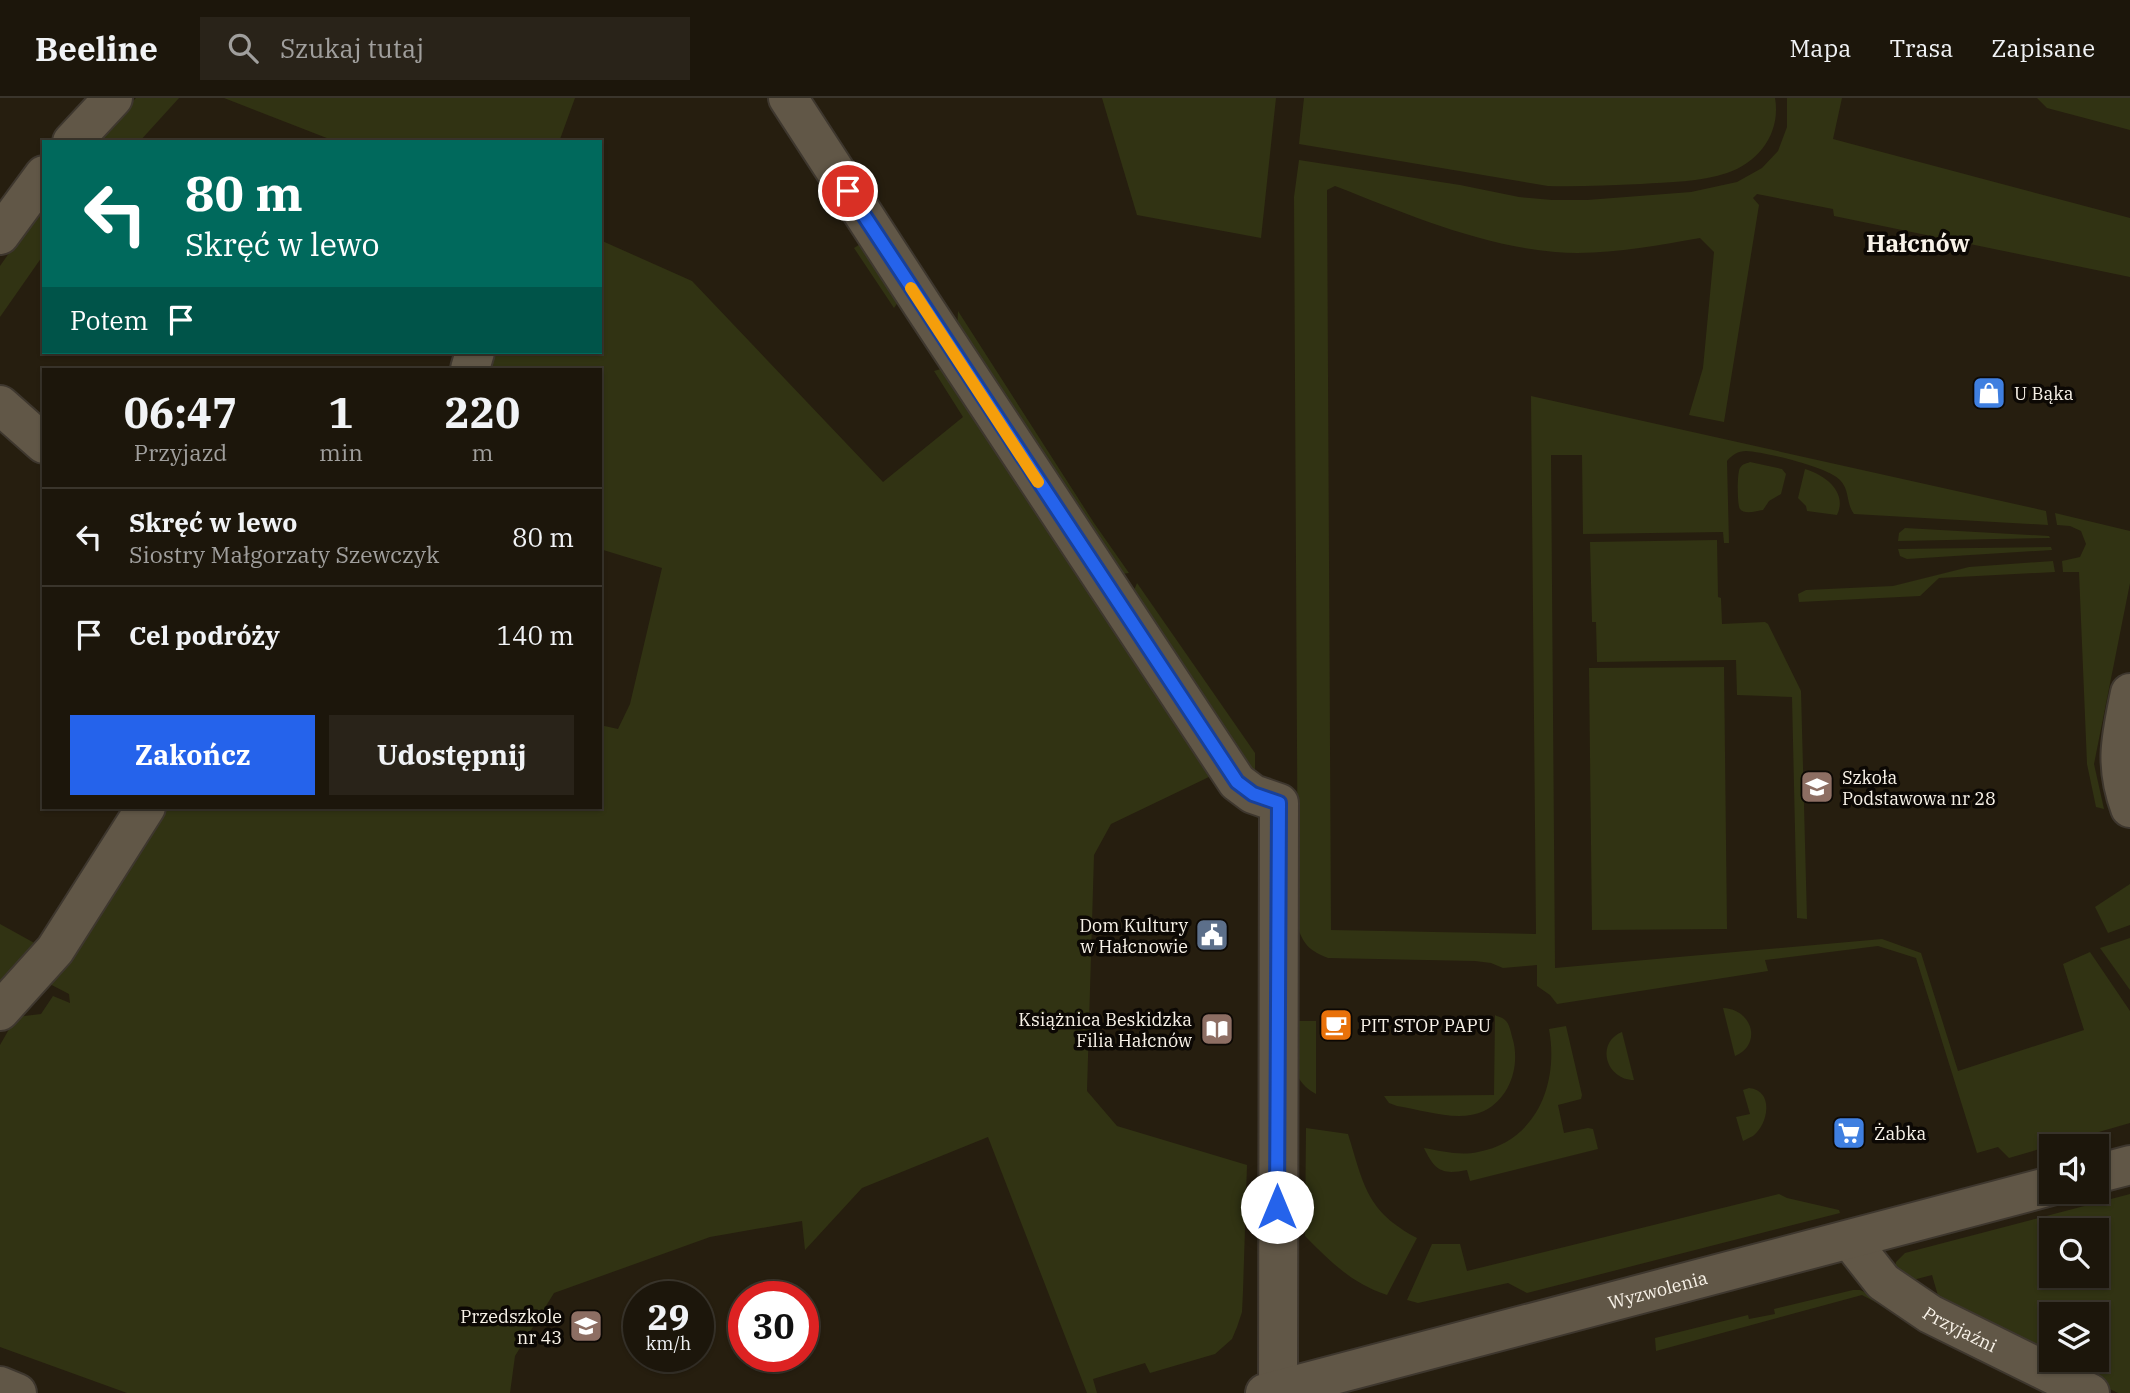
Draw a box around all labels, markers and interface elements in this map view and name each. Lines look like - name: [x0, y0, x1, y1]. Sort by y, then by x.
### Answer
- search box: [200, 17, 690, 80]
- text: Beeline: [35, 27, 158, 70]
- icon: search: [224, 29, 262, 67]
- text: Szukaj tutaj: [280, 31, 424, 65]
- text: Mapa: [1789, 32, 1851, 64]
- text: Trasa: [1889, 32, 1953, 64]
- text: Zapisane: [1991, 32, 2095, 64]
- text: 80 m: [185, 161, 303, 224]
- pin: [818, 161, 878, 221]
- icon: left: [70, 168, 161, 259]
- icon: arrive: [829, 172, 867, 210]
- text: Skręć w lewo: [185, 223, 380, 265]
- district label: Hałcnów: [1866, 227, 1970, 259]
- icon: arrive: [162, 301, 200, 339]
- text: Potem: [70, 303, 148, 337]
- shop icon: U Bąka: [1970, 374, 2008, 412]
- place label: U Bąka: [2014, 382, 2074, 405]
- text: 06:47: [124, 385, 237, 440]
- text: 1: [328, 385, 354, 440]
- text: 220: [445, 385, 520, 440]
- text: Przyjazd: [134, 437, 227, 467]
- text: min: [319, 437, 363, 467]
- text: m: [471, 437, 493, 467]
- text: Skręć w lewo: [129, 505, 297, 539]
- icon: left: [70, 518, 108, 556]
- text: 80 m: [512, 520, 574, 554]
- text: Siostry Małgorzaty Szewczyk: [129, 539, 439, 569]
- icon: arrive: [70, 616, 108, 654]
- text: Cel podróży: [129, 618, 280, 652]
- text: 140 m: [496, 618, 574, 652]
- button: Zakończ: [70, 715, 315, 795]
- button: Udostępnij: [329, 715, 574, 795]
- place label: Szkoła Podstawowa nr 28: [1842, 766, 1996, 810]
- school or university icon: Szkoła Podstawowa nr 28: [1798, 768, 1836, 806]
- place label: Dom Kultury w Hałcnowie: [1079, 914, 1188, 958]
- public building icon: Dom Kultury w Hałcnowie: [1193, 916, 1231, 954]
- cafe icon: PIT STOP PAPU: [1317, 1006, 1355, 1044]
- place label: Książnica Beskidzka Filia Hałcnów: [1018, 1008, 1192, 1052]
- library icon: Książnica Beskidzka Filia Hałcnów: [1198, 1010, 1236, 1048]
- place label: PIT STOP PAPU: [1360, 1014, 1491, 1037]
- supermarket icon: Żabka: [1830, 1114, 1868, 1152]
- place label: Żabka: [1874, 1122, 1926, 1145]
- map controls: [2039, 1134, 2109, 1372]
- button: sound: [2039, 1134, 2109, 1204]
- position arrow: [1240, 1170, 1314, 1244]
- button: search: [2039, 1218, 2109, 1288]
- street label: Wyzwolenia: [1605, 1265, 1710, 1314]
- speed limit sign: 30: [728, 1281, 819, 1372]
- text: 29: [647, 1294, 690, 1340]
- street label: Przyjaźni: [1919, 1301, 2001, 1357]
- button: layers: [2039, 1302, 2109, 1372]
- place label: Przedszkole nr 43: [460, 1305, 562, 1349]
- school or university icon: Przedszkole nr 43: [567, 1307, 605, 1345]
- text: km/h: [646, 1332, 691, 1355]

